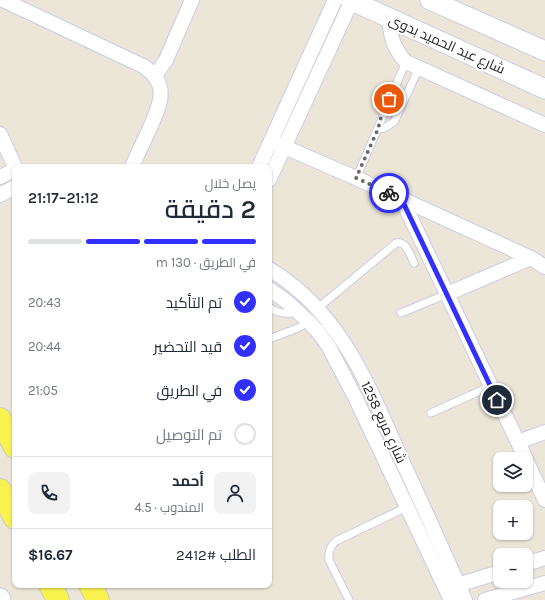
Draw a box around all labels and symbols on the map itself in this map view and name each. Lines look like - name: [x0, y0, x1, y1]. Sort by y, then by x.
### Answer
- street label: شارع عبد الحميد بدوى: [386, 11, 508, 78]
- pin: [372, 82, 406, 116]
- courier: [369, 173, 409, 213]
- street label: شارع مربع 1258: [357, 378, 410, 466]
- pin: [480, 383, 514, 417]

